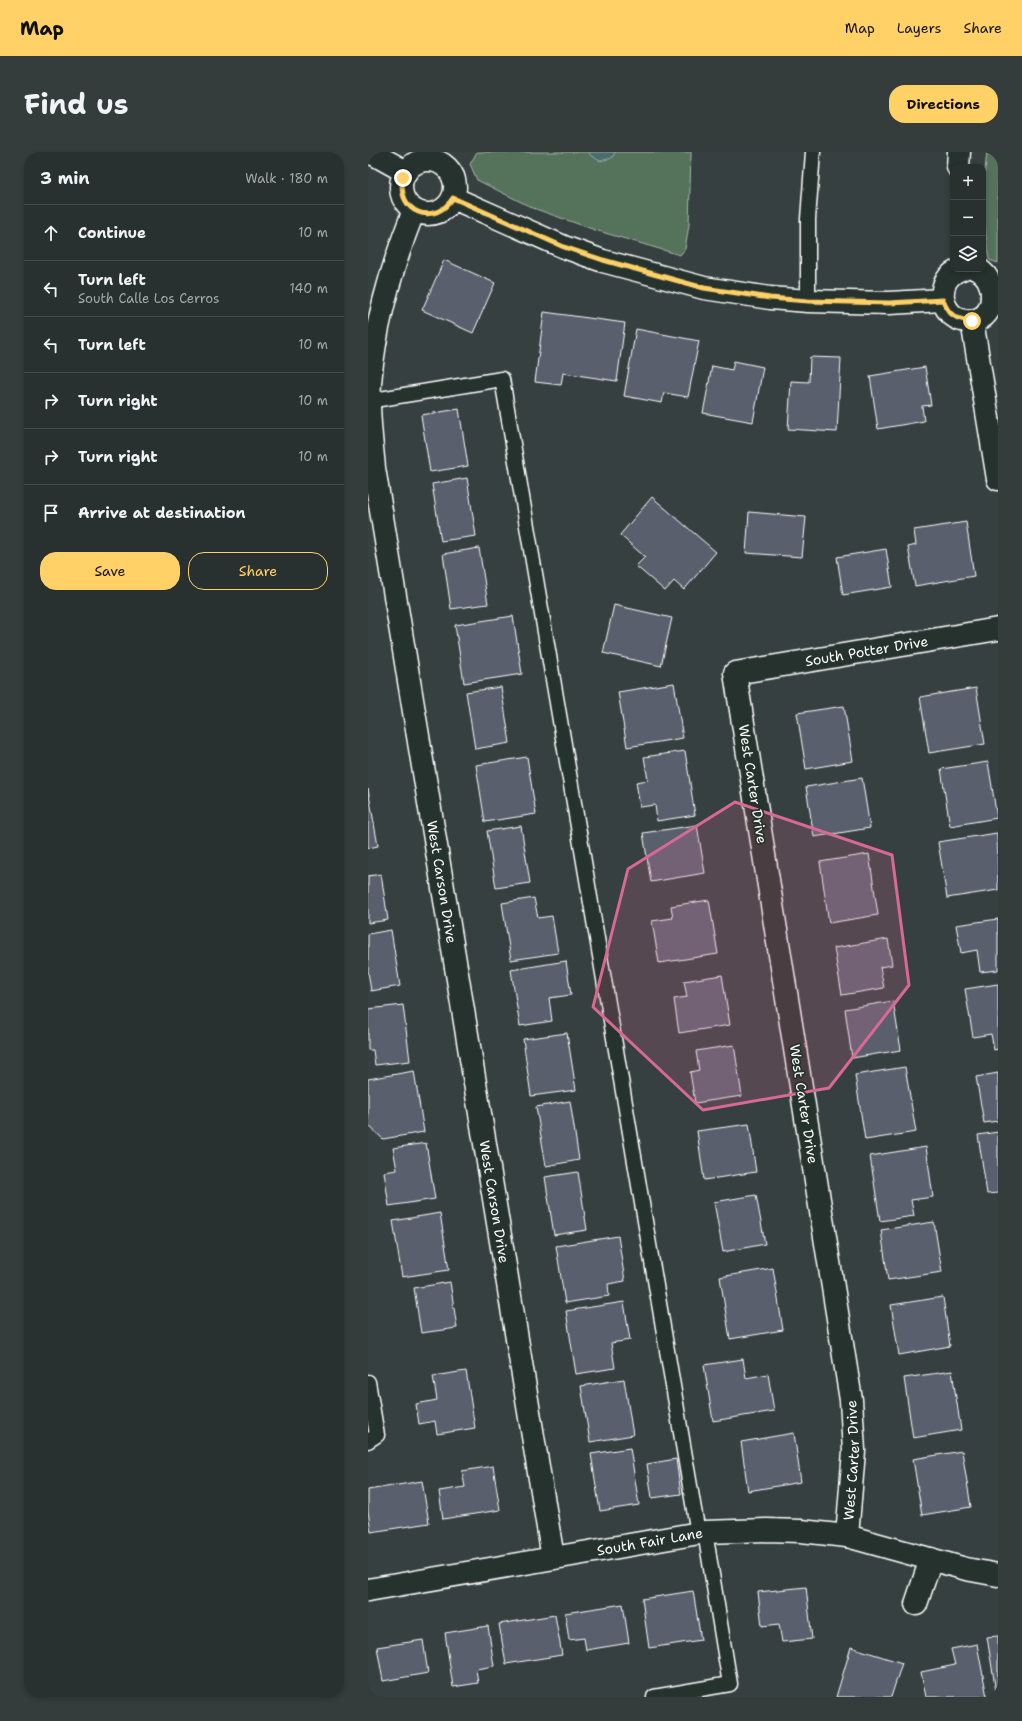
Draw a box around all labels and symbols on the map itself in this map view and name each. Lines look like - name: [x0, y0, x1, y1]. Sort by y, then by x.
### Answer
- route end: [394, 169, 412, 187]
- route start: [963, 312, 981, 330]
- street label: South Potter Drive: [804, 632, 930, 670]
- street label: West Carter Drive: [735, 723, 771, 845]
- street label: West Carson Drive: [423, 819, 461, 945]
- street label: West Carter Drive: [786, 1043, 822, 1165]
- street label: West Carson Drive: [476, 1139, 513, 1265]
- street label: West Carter Drive: [839, 1400, 863, 1521]
- street label: South Fair Lane: [596, 1524, 704, 1559]

